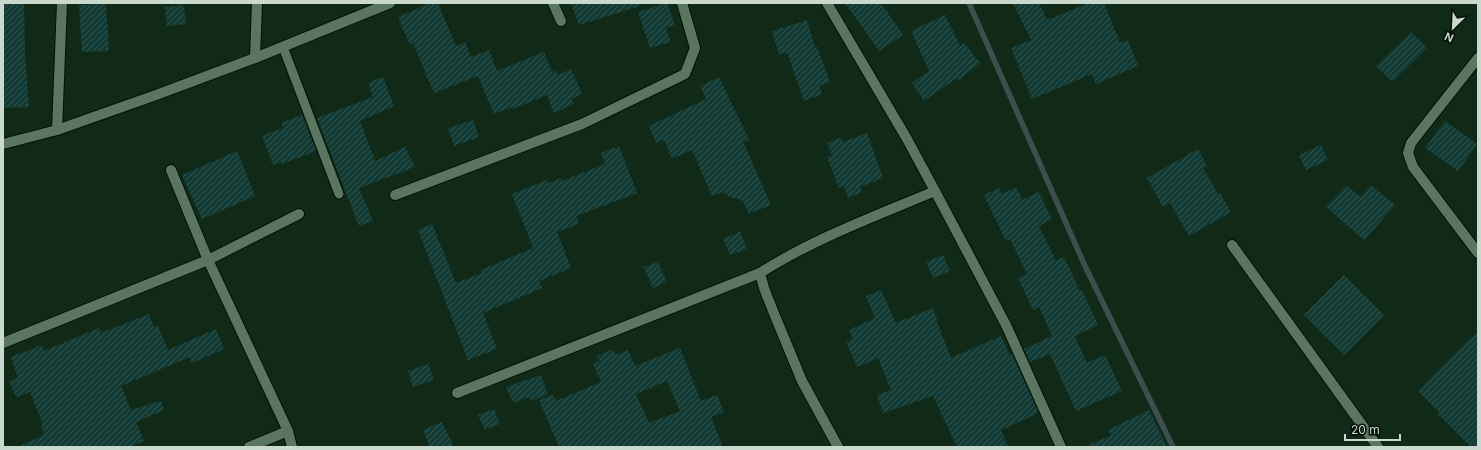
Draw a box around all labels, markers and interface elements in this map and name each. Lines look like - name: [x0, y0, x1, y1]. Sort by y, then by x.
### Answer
- north arrow: [1433, 8, 1473, 48]
- text: N: [1442, 29, 1456, 45]
- scale bar: [1345, 416, 1400, 442]
- text: 20 m: [1351, 422, 1380, 437]

